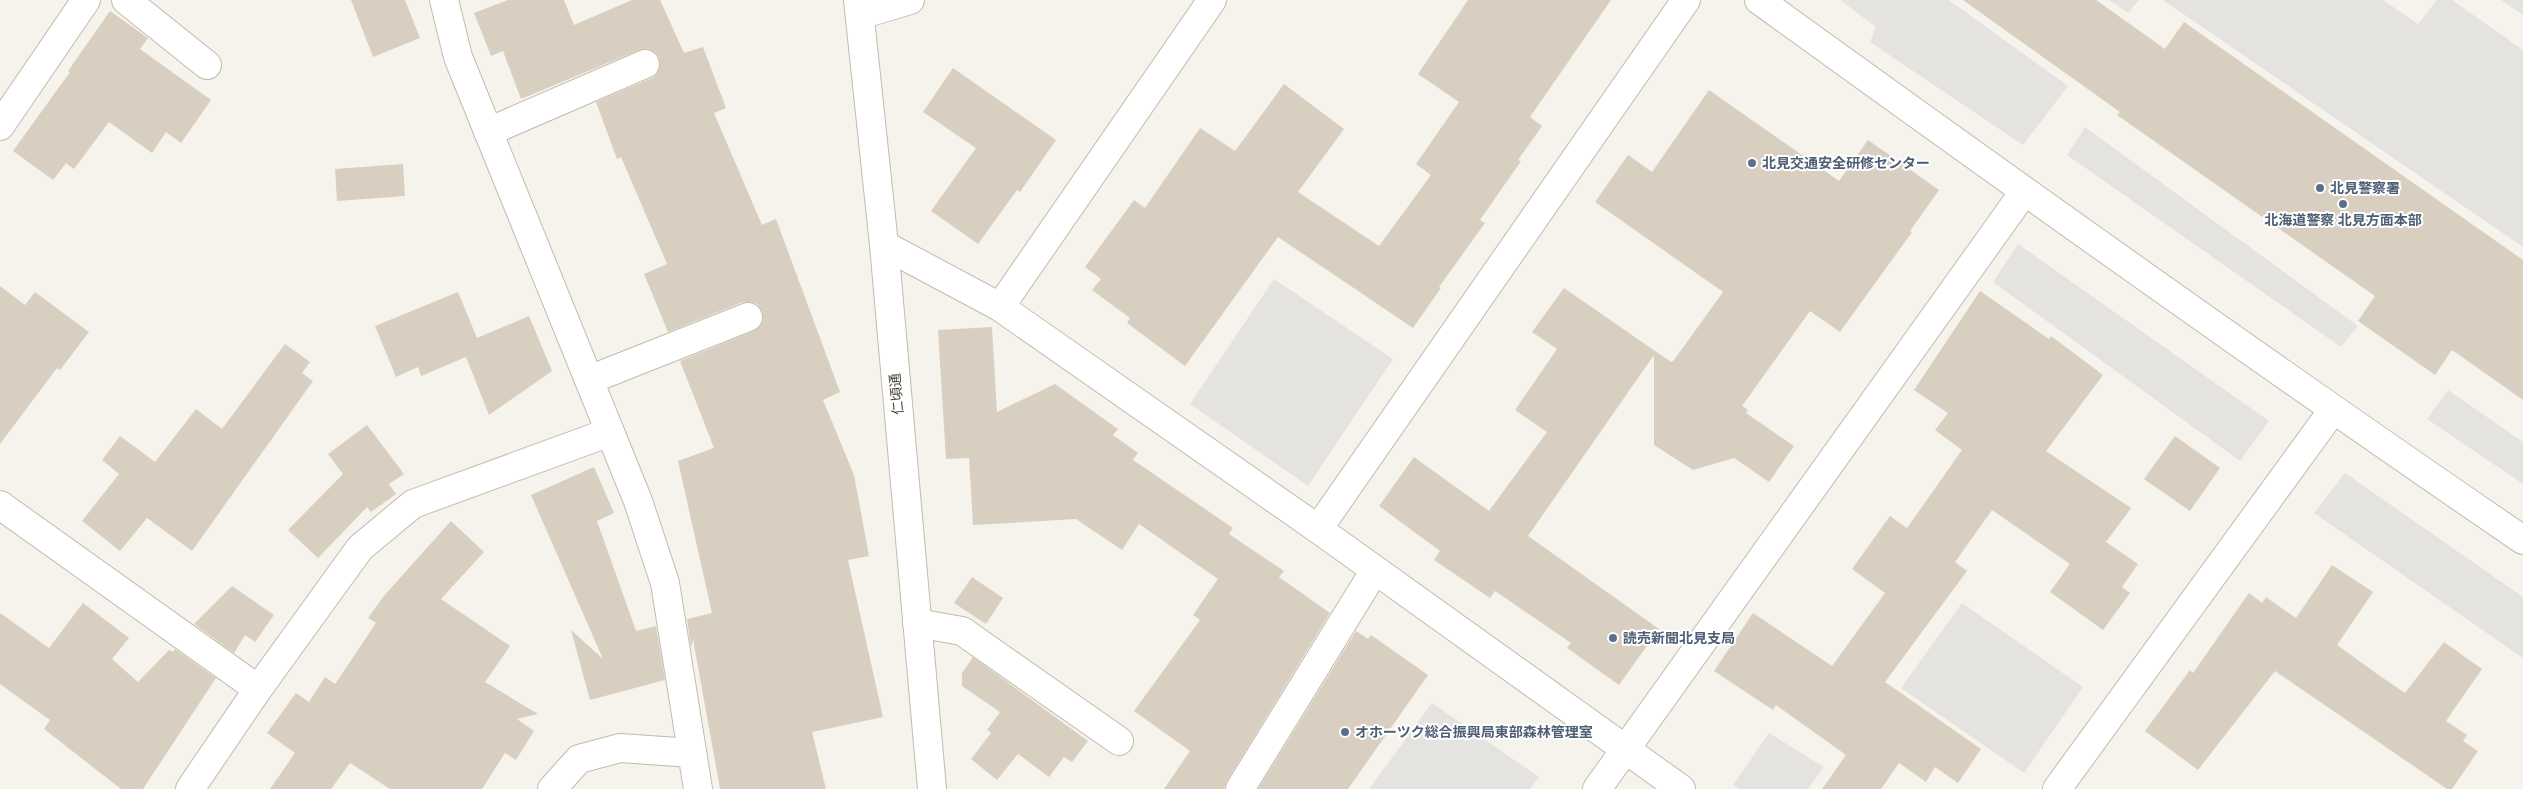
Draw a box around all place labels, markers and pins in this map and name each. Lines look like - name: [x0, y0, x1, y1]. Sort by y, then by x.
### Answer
- place label: 北見交通安全研修センター: [1762, 155, 1930, 172]
- marker: 北見交通安全研修センター: [1746, 157, 1758, 169]
- place label: 北見警察署: [2330, 180, 2400, 197]
- marker: 北見警察署: [2314, 182, 2326, 194]
- marker: 北海道警察 北見方面本部: [2337, 198, 2349, 210]
- place label: 北海道警察 北見方面本部: [2264, 212, 2422, 229]
- place label: 読売新聞北見支局: [1623, 630, 1735, 647]
- marker: 読売新聞北見支局: [1607, 632, 1619, 644]
- place label: オホーツク総合振興局東部森林管理室: [1355, 724, 1593, 741]
- marker: オホーツク総合振興局東部森林管理室: [1339, 726, 1351, 738]

